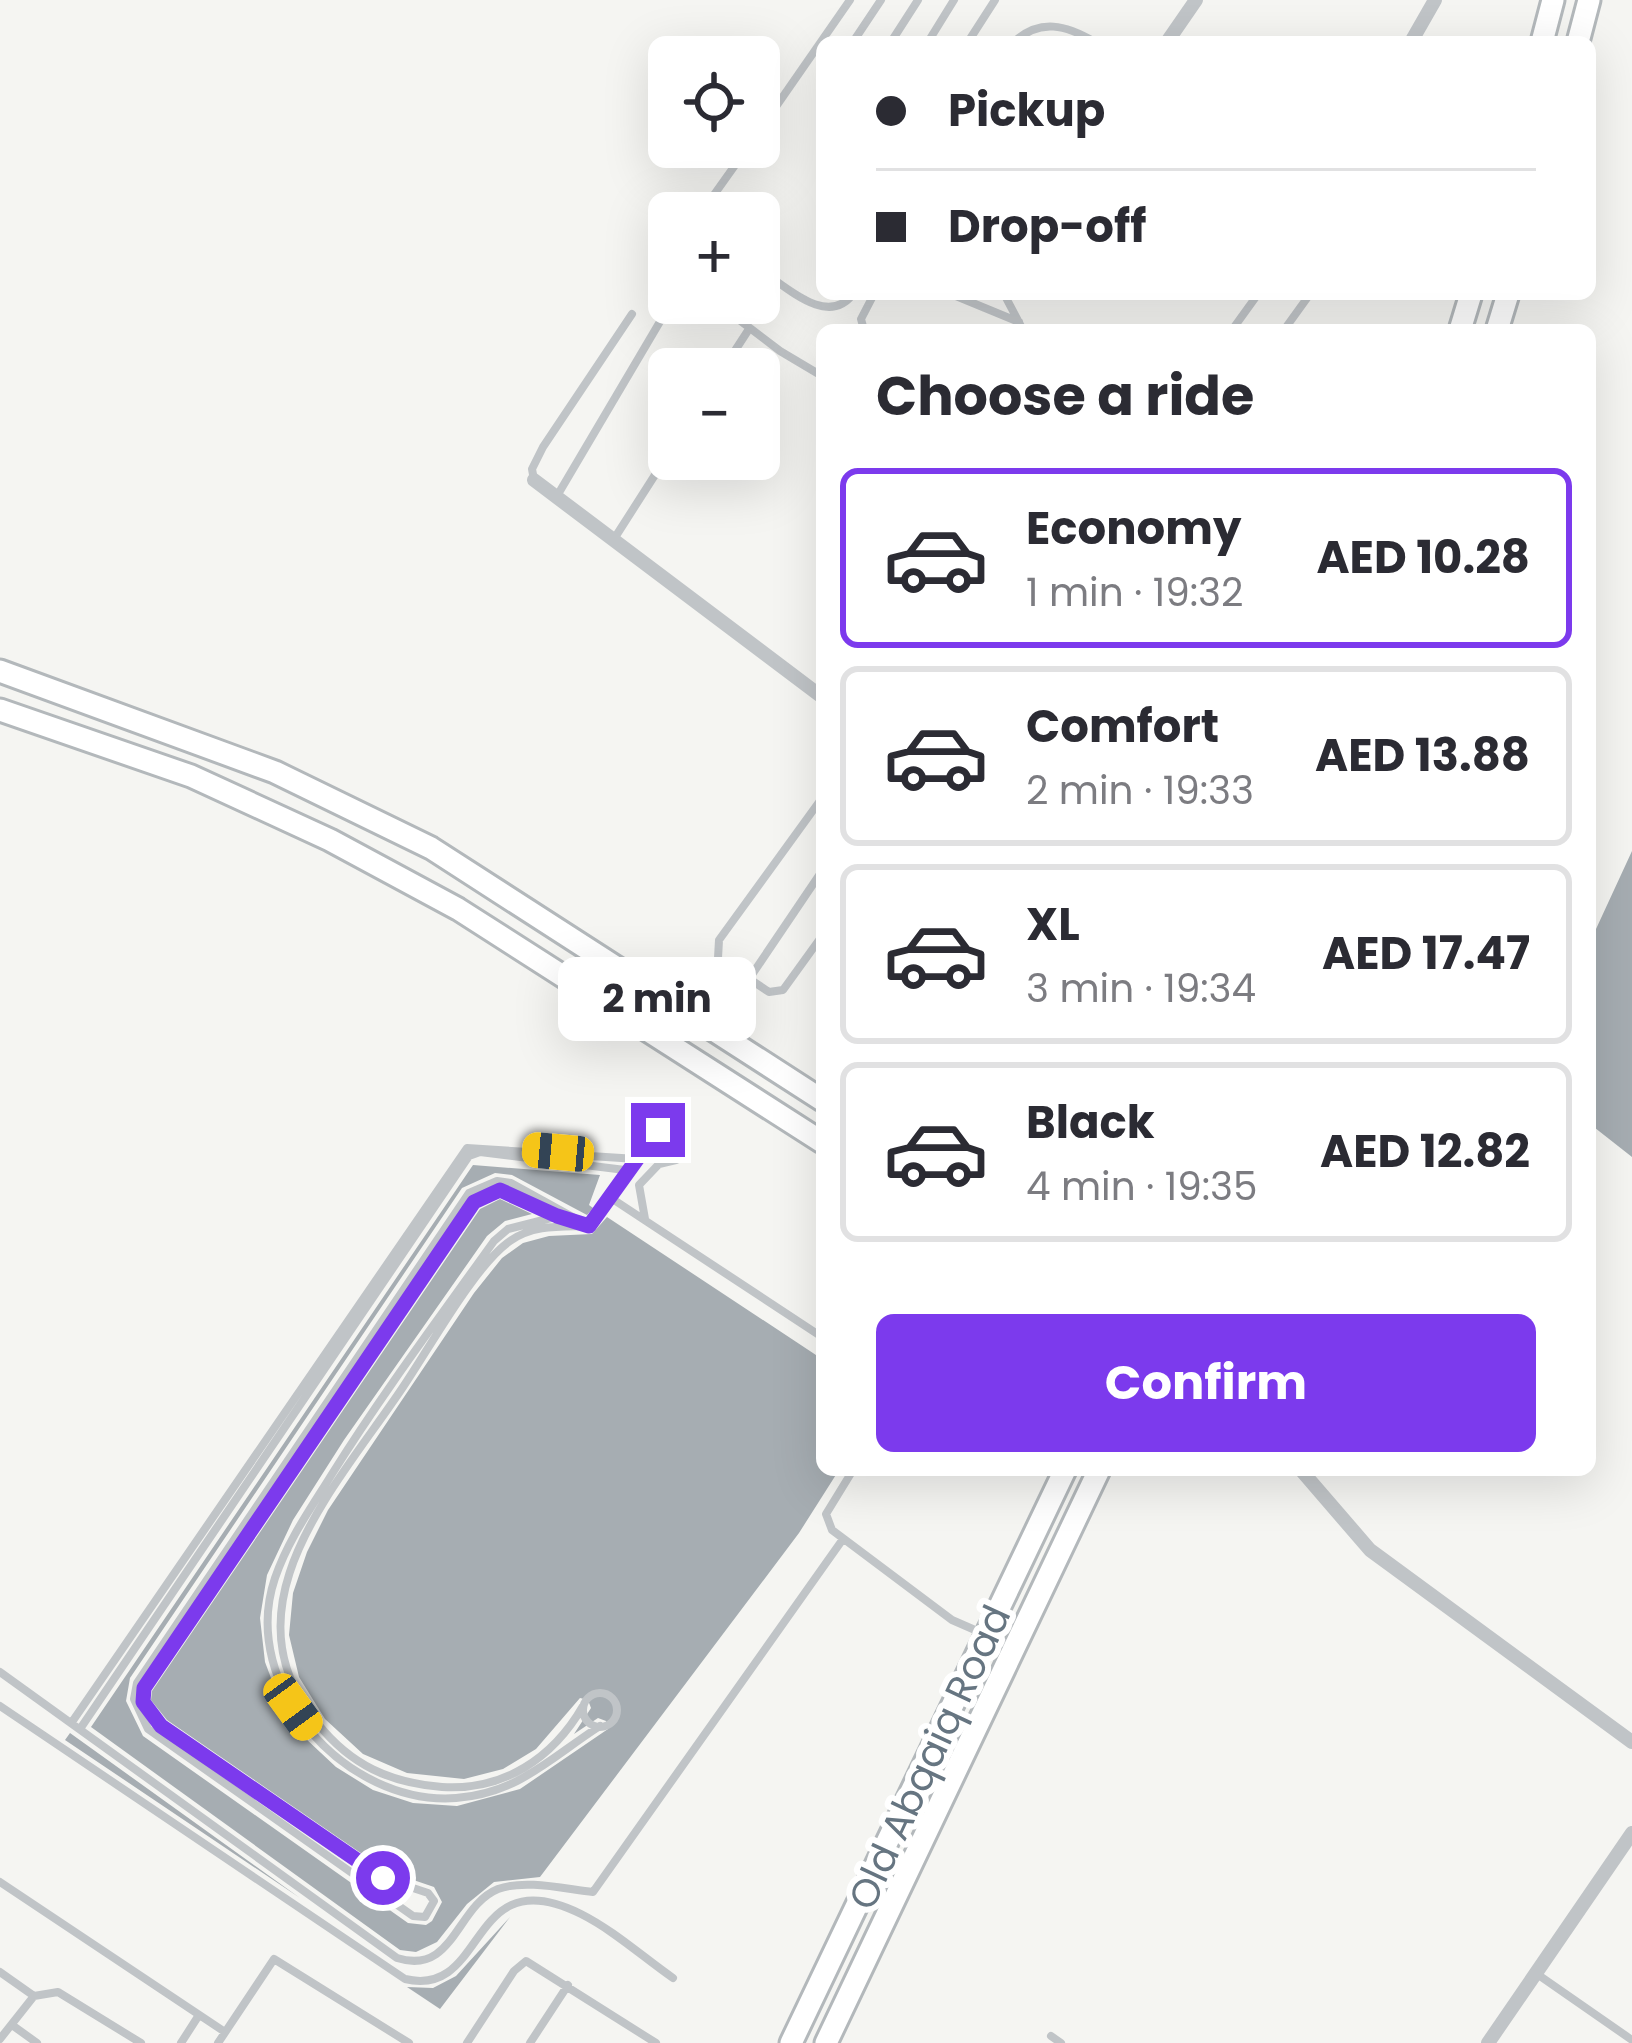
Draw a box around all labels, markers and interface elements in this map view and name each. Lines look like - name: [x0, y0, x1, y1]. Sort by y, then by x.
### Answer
- map controls: [648, 36, 780, 480]
- button: locate: [648, 36, 780, 168]
- text: Pickup: [948, 79, 1105, 142]
- button: +: [648, 192, 780, 324]
- text: Drop-off: [948, 195, 1146, 258]
- button: −: [648, 348, 780, 480]
- text: Choose a ride: [876, 358, 1254, 434]
- text: Economy: [1026, 497, 1241, 560]
- icon: car: [882, 504, 990, 612]
- text: AED 10.28: [1316, 526, 1530, 589]
- text: 1 min · 19:32: [1026, 565, 1243, 620]
- text: Comfort: [1026, 695, 1219, 758]
- icon: car: [882, 702, 990, 810]
- text: AED 13.88: [1315, 724, 1530, 787]
- text: 2 min · 19:33: [1026, 763, 1254, 818]
- text: XL: [1026, 893, 1080, 956]
- icon: car: [882, 900, 990, 1008]
- text: AED 17.47: [1322, 922, 1530, 985]
- callout: 2 min: [559, 956, 757, 1040]
- text: 3 min · 19:34: [1026, 961, 1256, 1016]
- text: 2 min: [602, 971, 712, 1026]
- text: Black: [1026, 1091, 1155, 1154]
- icon: car: [882, 1098, 990, 1206]
- route end: [631, 1103, 685, 1157]
- text: AED 12.82: [1320, 1120, 1530, 1183]
- car: [521, 1131, 595, 1173]
- text: 4 min · 19:35: [1026, 1159, 1258, 1214]
- button: Confirm: [876, 1314, 1536, 1452]
- street label: Old Abqaiq Road: [835, 1596, 1024, 1918]
- car: [257, 1667, 329, 1747]
- route start: [356, 1851, 410, 1905]

